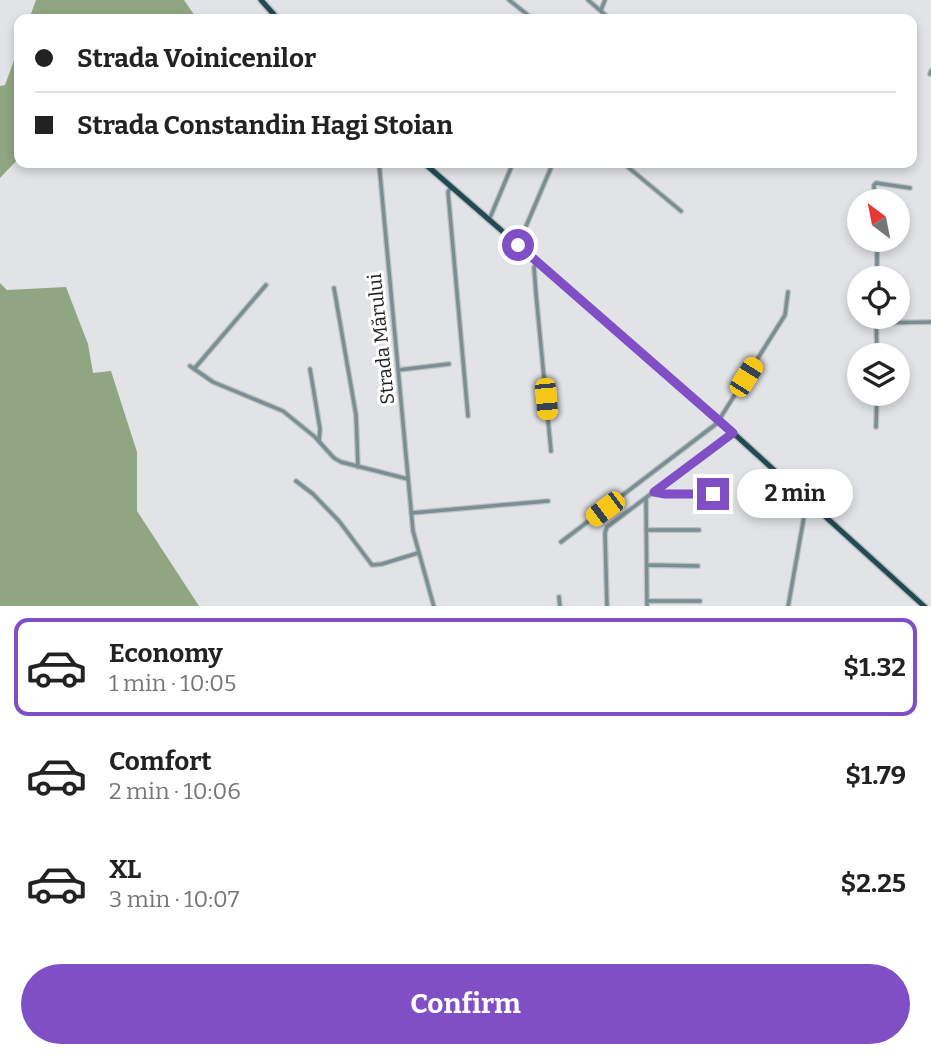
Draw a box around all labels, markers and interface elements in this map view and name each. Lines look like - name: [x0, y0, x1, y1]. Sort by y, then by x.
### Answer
- text: Strada Voinicenilor: [77, 43, 316, 74]
- text: Strada Constandin Hagi Stoian: [77, 110, 453, 141]
- north arrow: [847, 189, 910, 252]
- map controls: [847, 189, 910, 406]
- route start: [502, 229, 534, 261]
- button: locate: [847, 266, 910, 329]
- street label: Strada Mărului: [363, 272, 399, 406]
- button: layers: [847, 343, 910, 406]
- car: [726, 354, 767, 400]
- car: [534, 377, 559, 421]
- callout: 2 min: [738, 470, 853, 518]
- route end: [697, 478, 729, 510]
- text: 2 min: [764, 479, 826, 507]
- car: [582, 488, 629, 530]
- icon: car: [25, 636, 88, 699]
- text: Economy: [109, 638, 223, 669]
- text: $1.32: [843, 652, 906, 683]
- text: 1 min · 10:05: [109, 669, 236, 697]
- icon: car: [25, 744, 88, 807]
- text: Comfort: [109, 746, 212, 777]
- text: $1.79: [845, 760, 906, 791]
- text: 2 min · 10:06: [109, 777, 241, 805]
- icon: car: [25, 852, 88, 915]
- text: XL: [109, 854, 141, 885]
- text: $2.25: [841, 868, 906, 899]
- text: 3 min · 10:07: [109, 885, 239, 913]
- button: Confirm: [21, 964, 910, 1044]

